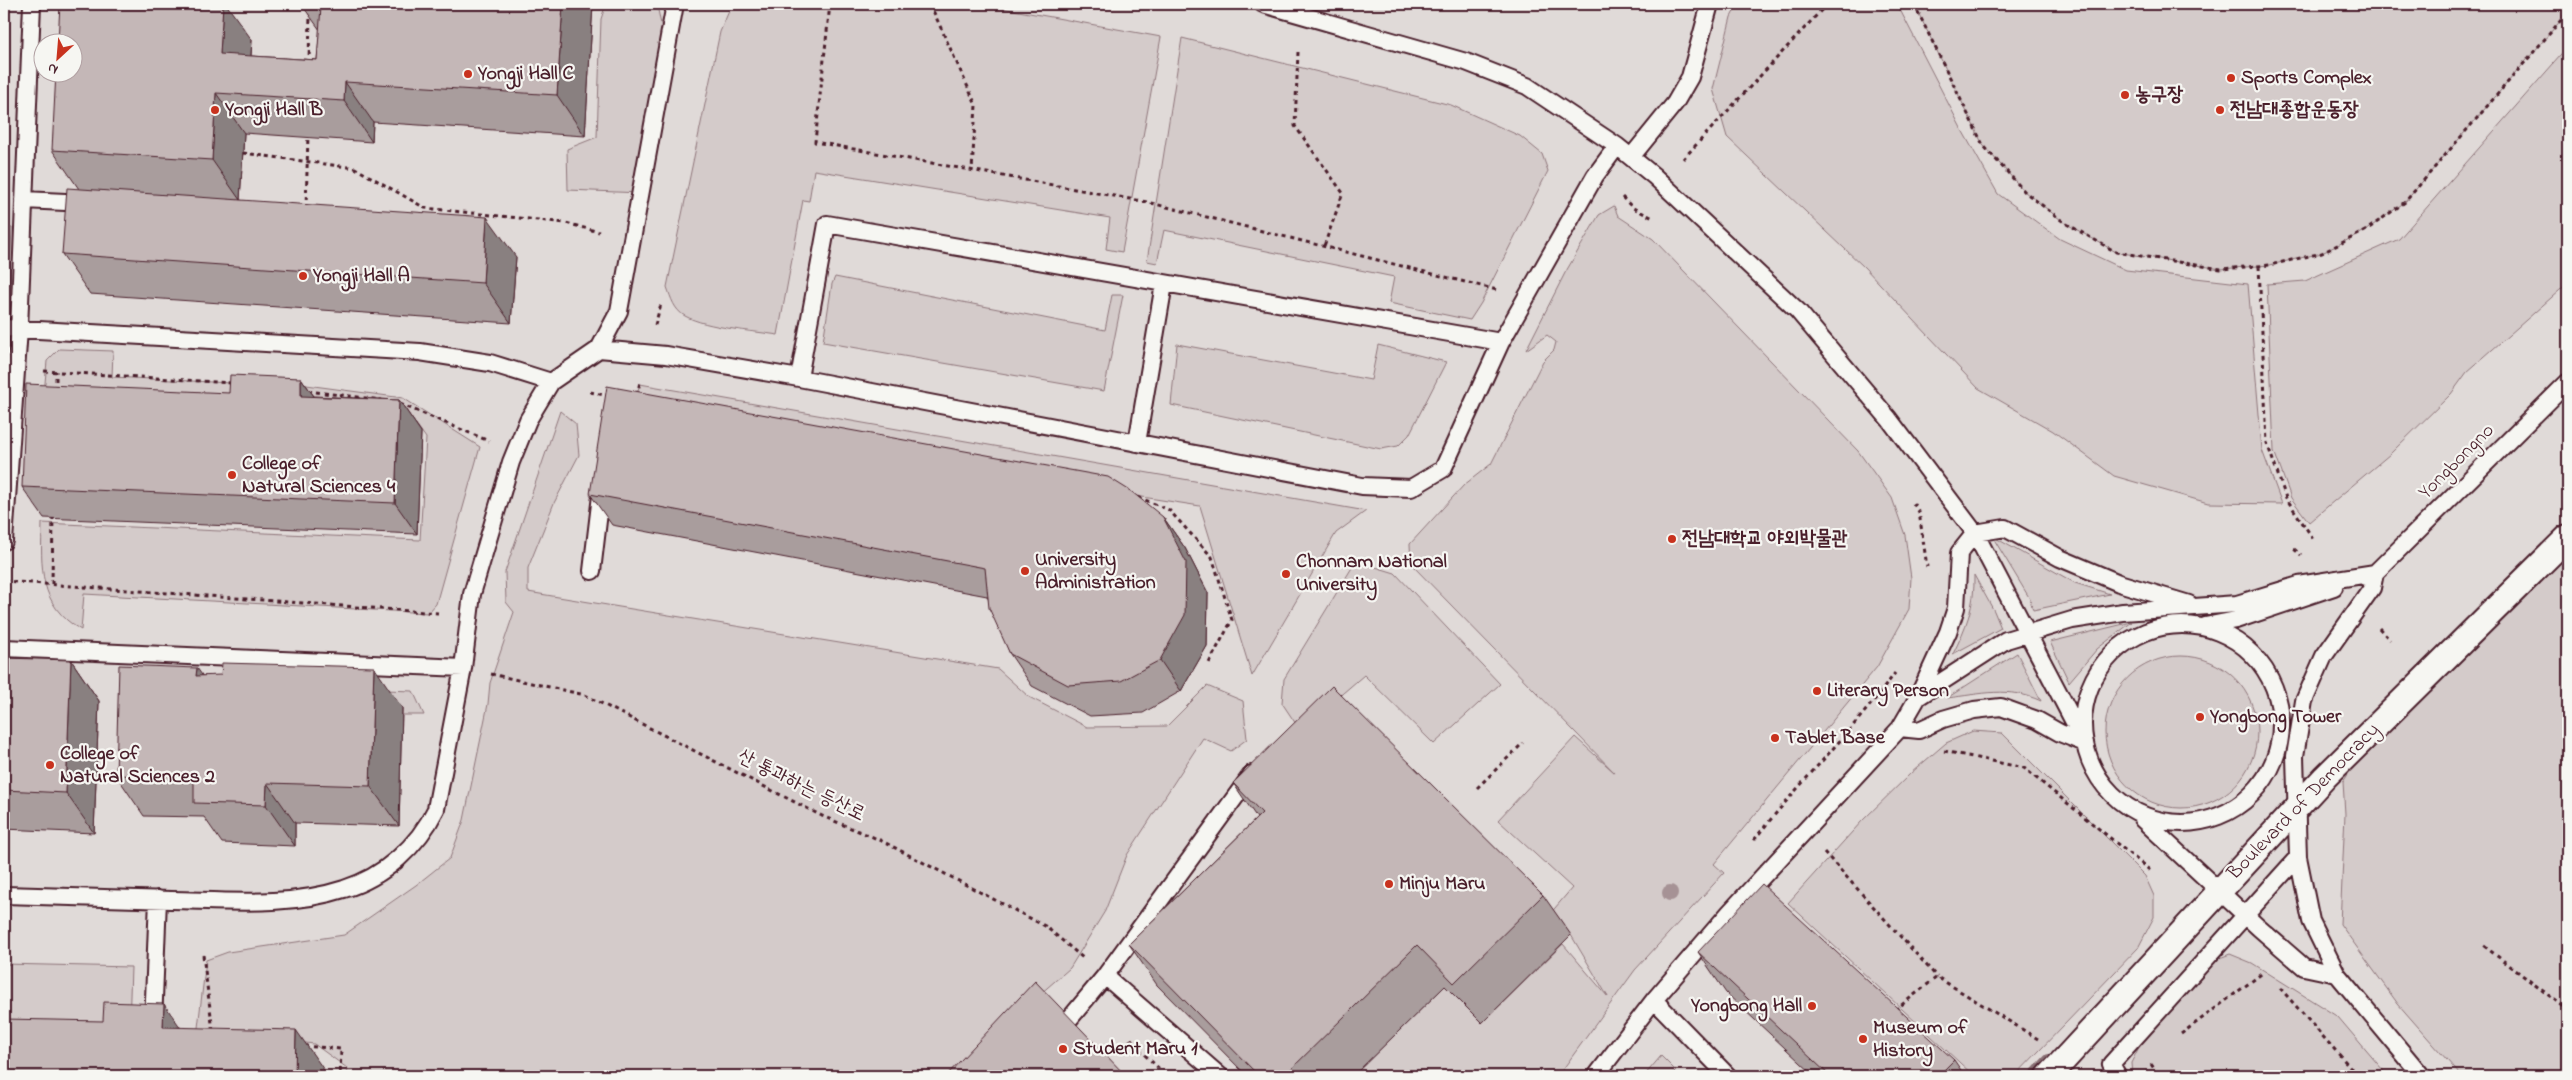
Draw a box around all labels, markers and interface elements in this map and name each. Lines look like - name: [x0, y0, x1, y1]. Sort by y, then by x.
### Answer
- north arrow: [32, 32, 82, 82]
- text: N: [44, 57, 62, 80]
- place label: Yongji Hall C: [477, 60, 574, 90]
- place label: Sports Complex: [2241, 64, 2372, 93]
- marker: Yongji Hall C: [462, 68, 474, 80]
- marker: Sports Complex: [2225, 72, 2237, 84]
- place label: 농구장: [2135, 81, 2183, 110]
- marker: 농구장: [2119, 89, 2131, 101]
- place label: Yongji Hall B: [224, 96, 324, 126]
- place label: 전남대종합운동장: [2230, 96, 2359, 125]
- marker: Yongji Hall B: [209, 104, 221, 116]
- marker: 전남대종합운동장: [2214, 104, 2226, 116]
- place label: Yongji Hall A: [312, 262, 410, 292]
- marker: Yongji Hall A: [297, 270, 309, 282]
- street label: Yongbongno: [2412, 417, 2502, 507]
- place label: College of Natural Sciences 4: [242, 450, 396, 502]
- marker: College of Natural Sciences 4: [226, 469, 238, 481]
- place label: 전남대학교 야외박물관: [1682, 525, 1848, 554]
- marker: 전남대학교 야외박물관: [1666, 533, 1678, 545]
- place label: University Administration: [1035, 546, 1156, 598]
- place label: Chonnam National University: [1296, 548, 1447, 601]
- marker: University Administration: [1019, 565, 1031, 577]
- marker: Chonnam National University: [1280, 568, 1292, 580]
- place label: Literary Person: [1827, 677, 1949, 707]
- marker: Literary Person: [1811, 685, 1823, 697]
- place label: Yongbong Tower: [2209, 703, 2342, 733]
- marker: Yongbong Tower: [2194, 711, 2206, 723]
- street label: Boulevard of Democracy: [2220, 717, 2387, 888]
- place label: Tablet Base: [1785, 724, 1886, 753]
- marker: Tablet Base: [1769, 732, 1781, 744]
- place label: College of Natural Sciences 2: [60, 740, 215, 792]
- street label: 산 통과하는 등산로: [732, 743, 870, 829]
- marker: College of Natural Sciences 2: [44, 759, 56, 771]
- place label: Minju Maru: [1399, 870, 1486, 899]
- marker: Minju Maru: [1383, 878, 1395, 890]
- place label: Yongbong Hall: [1690, 992, 1802, 1022]
- marker: Yongbong Hall: [1806, 1000, 1818, 1012]
- place label: Museum of History: [1873, 1014, 1968, 1067]
- marker: Museum of History: [1857, 1033, 1869, 1045]
- place label: Student Maru 1: [1073, 1035, 1198, 1064]
- marker: Student Maru 1: [1057, 1043, 1069, 1055]

